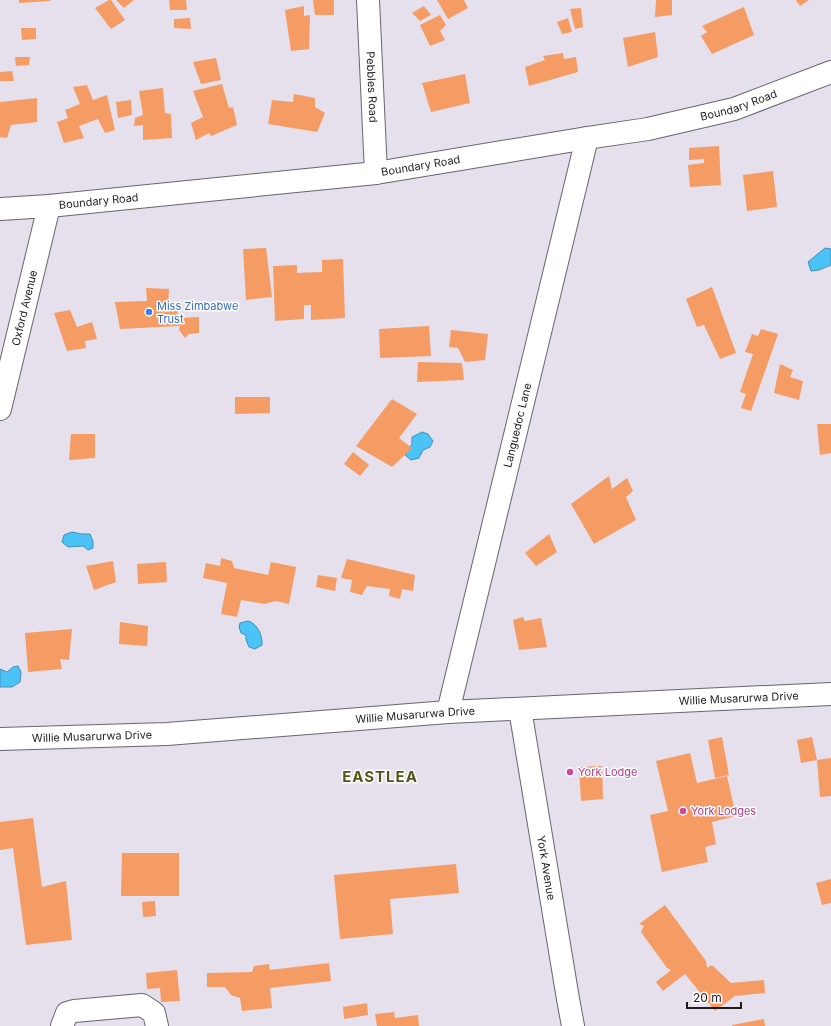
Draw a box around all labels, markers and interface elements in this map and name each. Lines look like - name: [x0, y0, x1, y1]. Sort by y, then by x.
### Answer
- street label: Pebbles Road: [363, 51, 381, 123]
- street label: Boundary Road: [699, 86, 779, 124]
- street label: Boundary Road: [380, 152, 461, 179]
- street label: Boundary Road: [58, 190, 139, 212]
- street label: Oxford Avenue: [9, 269, 40, 347]
- place label: Miss Zimbabwe Trust: [157, 299, 238, 326]
- marker: Miss Zimbabwe Trust: [144, 307, 154, 317]
- street label: Languedoc Lane: [500, 382, 534, 469]
- street label: Willie Musarurwa Drive: [678, 688, 799, 708]
- street label: Willie Musarurwa Drive: [355, 704, 475, 726]
- street label: Willie Musarurwa Drive: [32, 727, 152, 745]
- place label: York Lodge: [578, 765, 637, 779]
- district label: EASTLEA: [342, 767, 418, 786]
- marker: York Lodge: [565, 767, 575, 777]
- place label: York Lodges: [691, 804, 756, 818]
- marker: York Lodges: [678, 806, 688, 816]
- street label: York Avenue: [534, 834, 559, 901]
- scale bar: [687, 984, 741, 1010]
- text: 20 m: [693, 990, 722, 1005]

